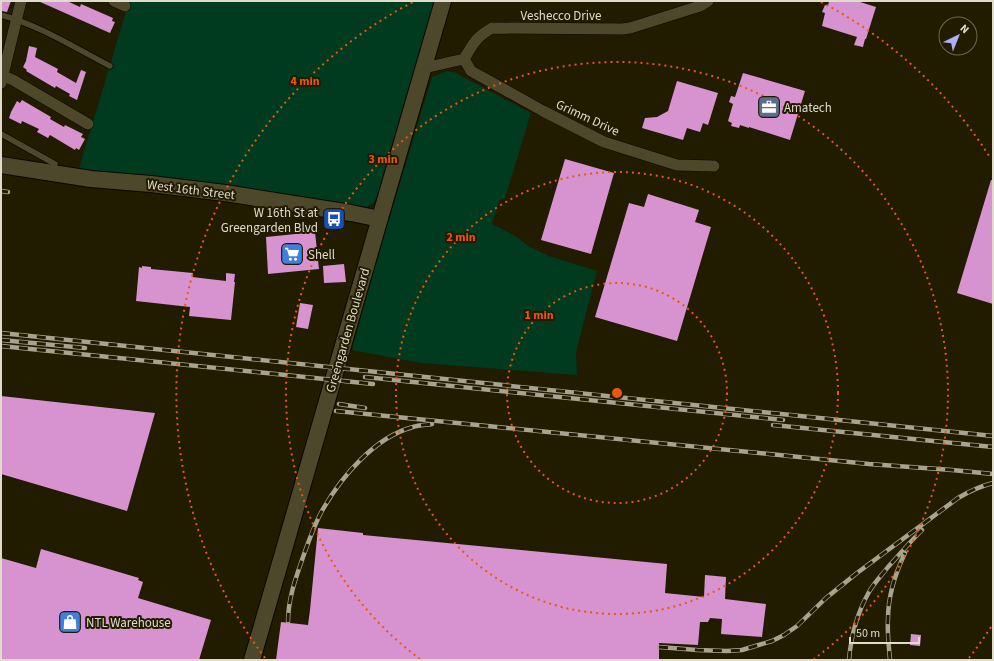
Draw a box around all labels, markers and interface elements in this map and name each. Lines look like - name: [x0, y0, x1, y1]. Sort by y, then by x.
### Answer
- street label: Veshecco Drive: [520, 7, 602, 25]
- north arrow: [938, 16, 978, 56]
- text: N: [957, 21, 972, 37]
- text: 4 min: [290, 73, 320, 90]
- office icon: Amatech: [756, 94, 782, 120]
- street label: Grimm Drive: [553, 95, 622, 140]
- place label: Amatech: [784, 99, 832, 117]
- text: 3 min: [368, 151, 398, 168]
- street label: West 16th Street: [146, 176, 236, 204]
- place label: W 16th St at Greengarden Blvd: [221, 204, 319, 237]
- bus stop icon: W 16th St at Greengarden Blvd: [321, 206, 347, 232]
- text: 2 min: [446, 229, 476, 246]
- supermarket icon: Shell: [279, 241, 305, 267]
- place label: Shell: [308, 246, 335, 264]
- street label: Greengarden Boulevard: [322, 266, 374, 395]
- text: 1 min: [524, 307, 554, 324]
- centre of rings: [610, 386, 624, 400]
- shop icon: NTL Warehouse: [57, 609, 83, 635]
- place label: NTL Warehouse: [86, 614, 171, 632]
- scale bar: [850, 619, 919, 645]
- text: 50 m: [856, 625, 880, 642]

